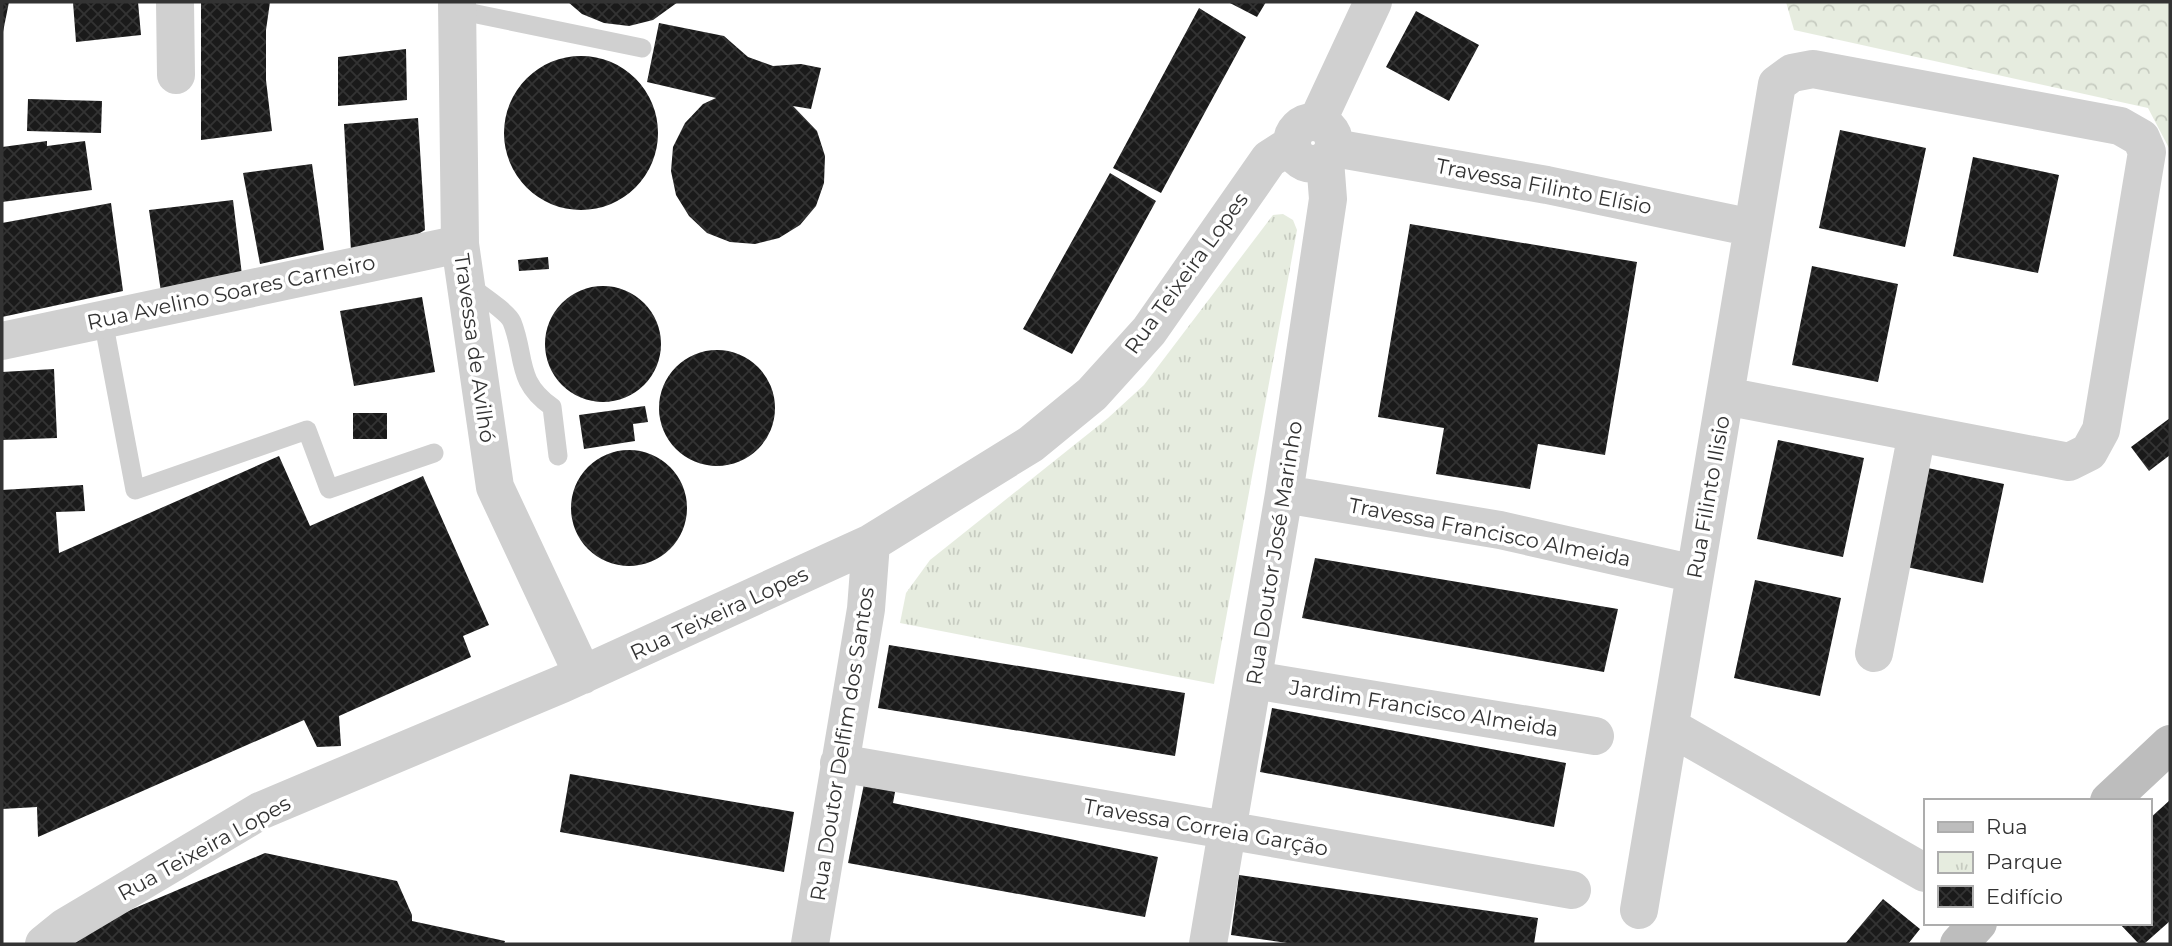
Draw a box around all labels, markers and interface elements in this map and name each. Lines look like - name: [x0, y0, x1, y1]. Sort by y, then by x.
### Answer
- street label: Travessa Filinto Elísio: [1434, 153, 1654, 219]
- street label: Rua Teixeira Lopes: [1119, 187, 1253, 359]
- street label: Rua Avelino Soares Carneiro: [85, 249, 377, 335]
- street label: Travessa de Avilhó: [449, 252, 501, 444]
- street label: Rua Filinto Ilisio: [1681, 414, 1735, 580]
- street label: Rua Doutor José Marinho: [1241, 419, 1307, 687]
- street label: Travessa Francisco Almeida: [1347, 492, 1633, 572]
- street label: Rua Teixeira Lopes: [626, 561, 812, 665]
- street label: Rua Doutor Delfim dos Santos: [805, 585, 879, 903]
- street label: Jardim Francisco Almeida: [1287, 674, 1560, 742]
- street label: Rua Teixeira Lopes: [113, 790, 295, 906]
- street label: Travessa Correia Garção: [1082, 793, 1330, 861]
- legend: [1924, 799, 2151, 925]
- text: Rua: [1986, 814, 2028, 839]
- text: Parque: [1986, 849, 2062, 874]
- text: Edifício: [1986, 884, 2063, 909]

